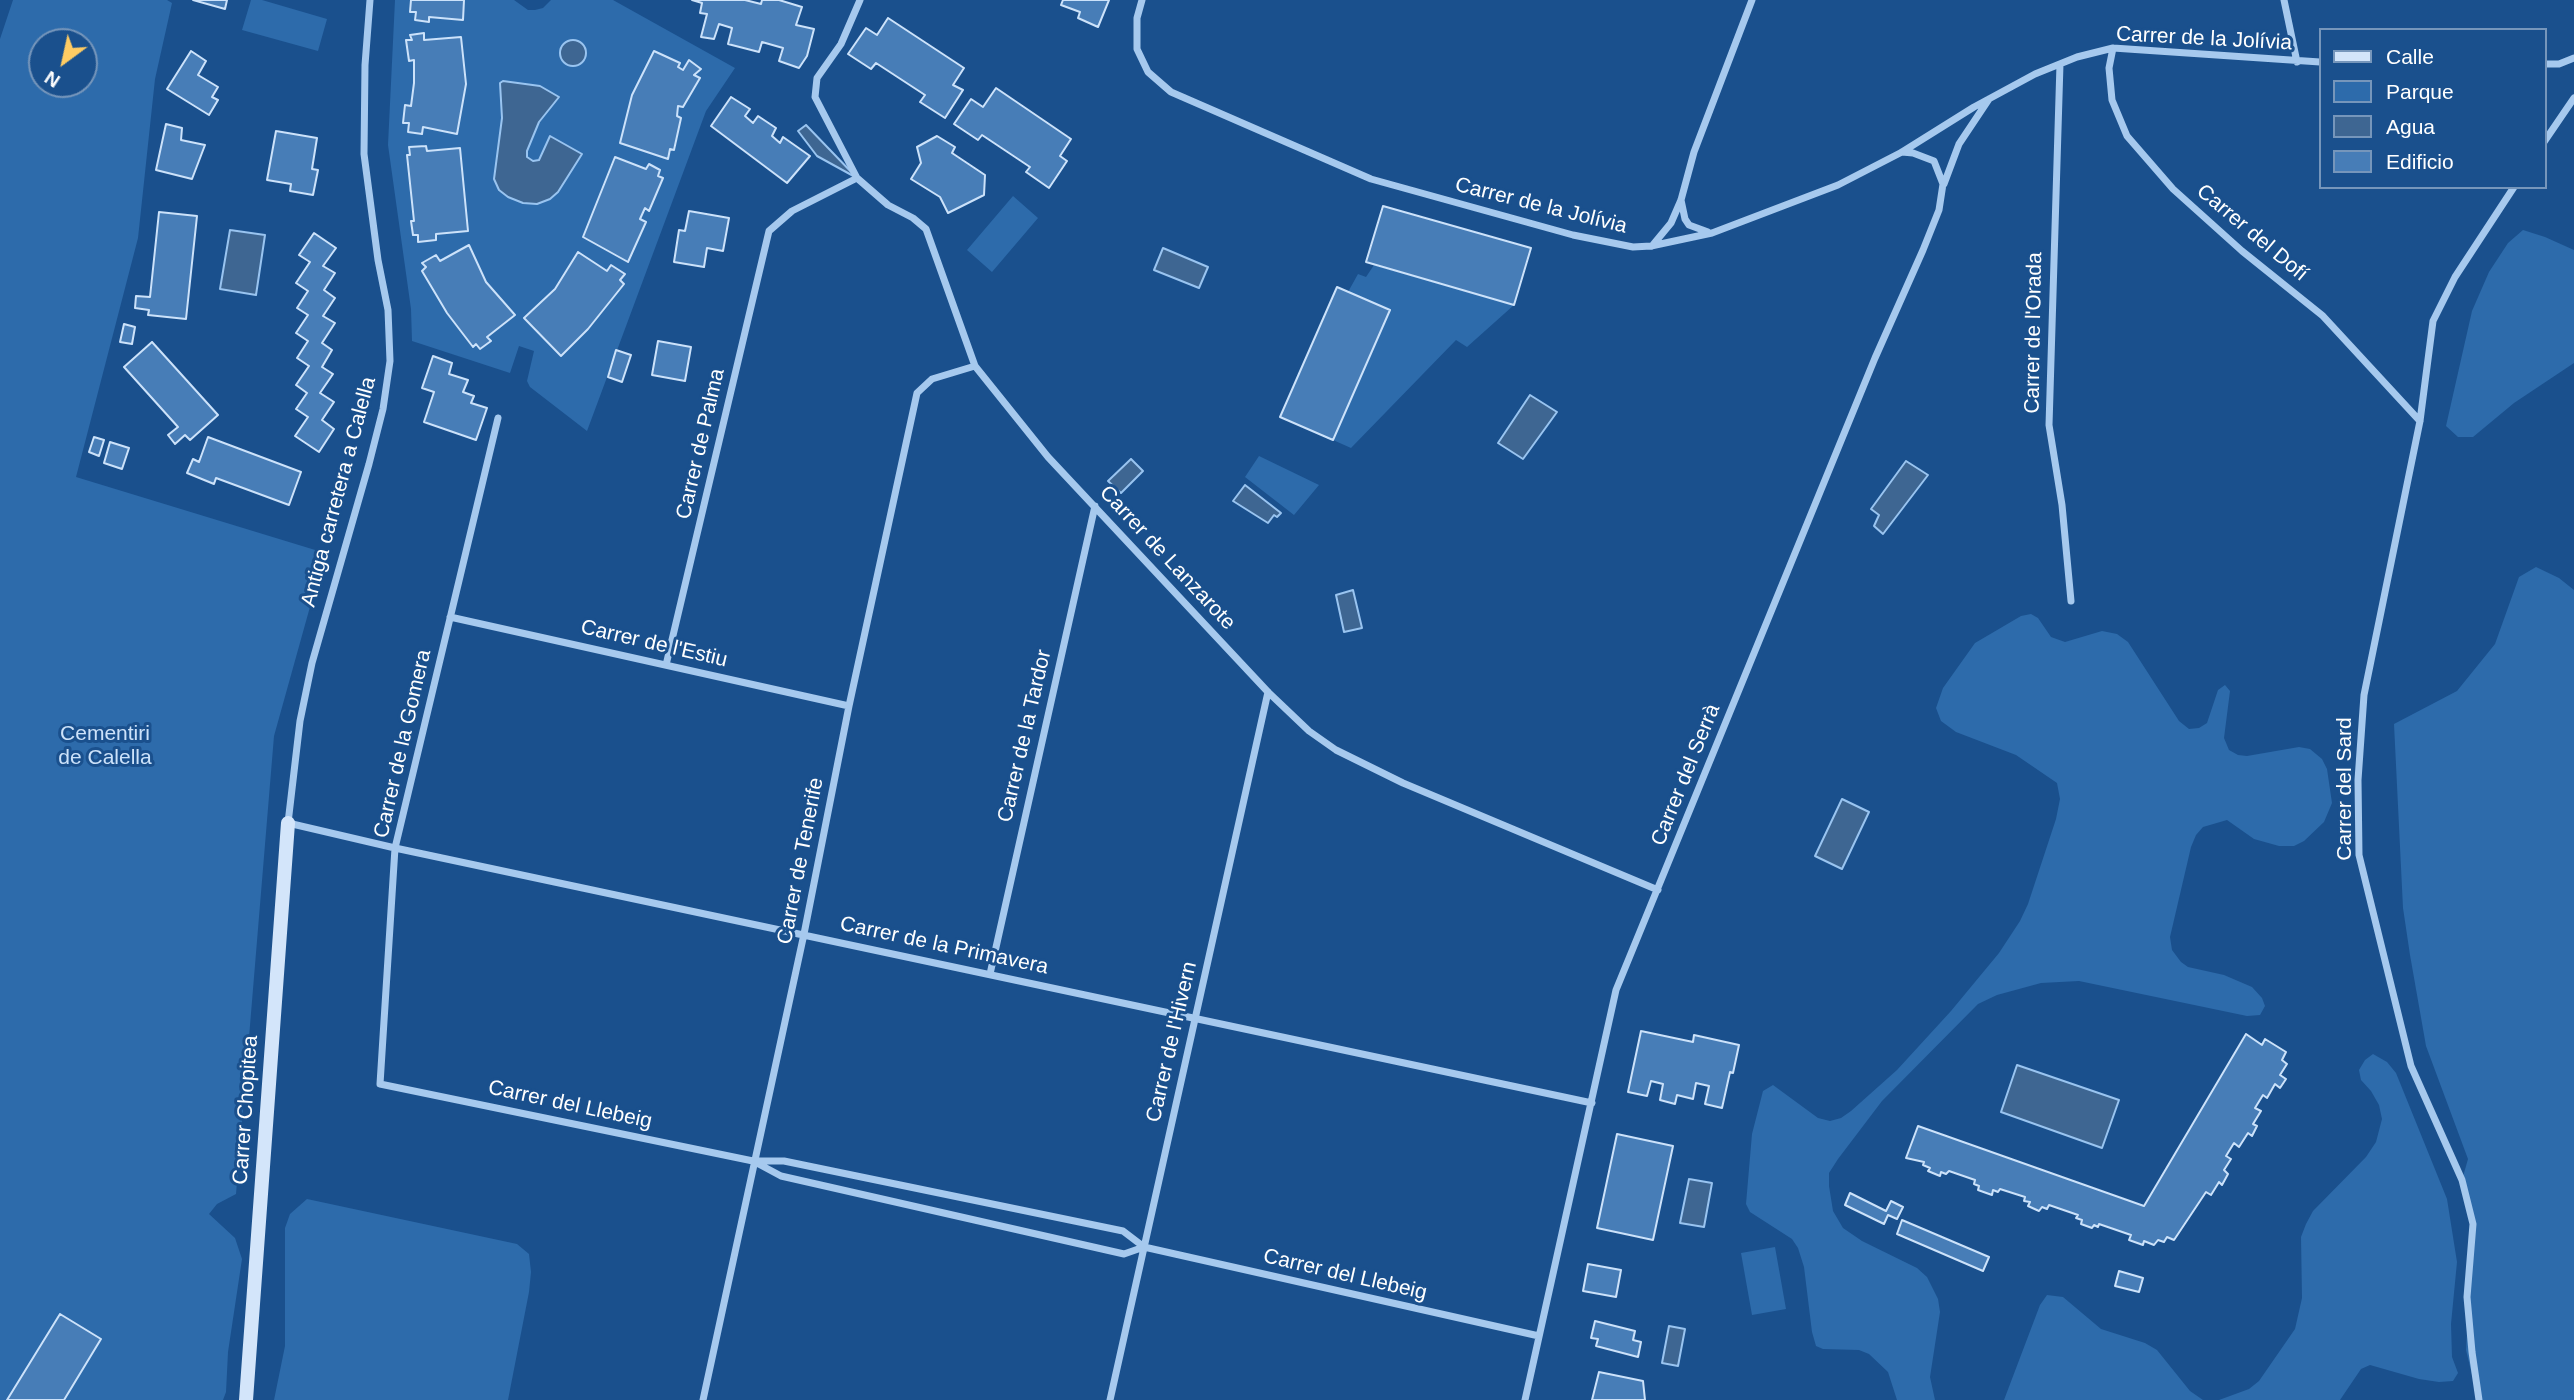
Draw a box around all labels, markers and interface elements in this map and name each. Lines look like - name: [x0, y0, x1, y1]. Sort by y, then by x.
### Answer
- street label: Carrer de la Jolívia: [2115, 22, 2293, 56]
- north arrow: [28, 28, 98, 98]
- legend: [2318, 28, 2546, 189]
- text: Calle: [2386, 45, 2434, 68]
- text: N: [41, 67, 64, 92]
- text: Parque: [2386, 80, 2454, 103]
- text: Agua: [2386, 115, 2435, 138]
- text: Edificio: [2386, 150, 2454, 173]
- street label: Carrer de la Jolívia: [1452, 172, 1630, 240]
- street label: Carrer del Dofí: [2191, 179, 2313, 287]
- street label: Carrer de l'Orada: [2020, 252, 2048, 414]
- street label: Carrer de Palma: [671, 366, 731, 522]
- street label: Antiga carretera a Calella: [296, 374, 382, 610]
- street label: Carrer de Lanzarote: [1094, 481, 1240, 635]
- street label: Carrer de l'Estiu: [578, 615, 730, 673]
- street label: Carrer de la Gomera: [369, 647, 437, 841]
- street label: Carrer de la Tardor: [993, 647, 1057, 825]
- street label: Carrer del Serrà: [1646, 700, 1726, 850]
- street label: Carrer del Sard: [2332, 717, 2358, 861]
- park label: Cementiri de Calella: [58, 721, 152, 771]
- street label: Carrer de Tenerife: [772, 776, 830, 946]
- street label: Carrer de la Primavera: [838, 912, 1050, 980]
- street label: Carrer de l'Hivern: [1141, 959, 1203, 1125]
- street label: Carrer Chopitea: [228, 1035, 264, 1185]
- street label: Carrer del Llebeig: [486, 1075, 654, 1135]
- street label: Carrer del Llebeig: [1261, 1244, 1429, 1306]

